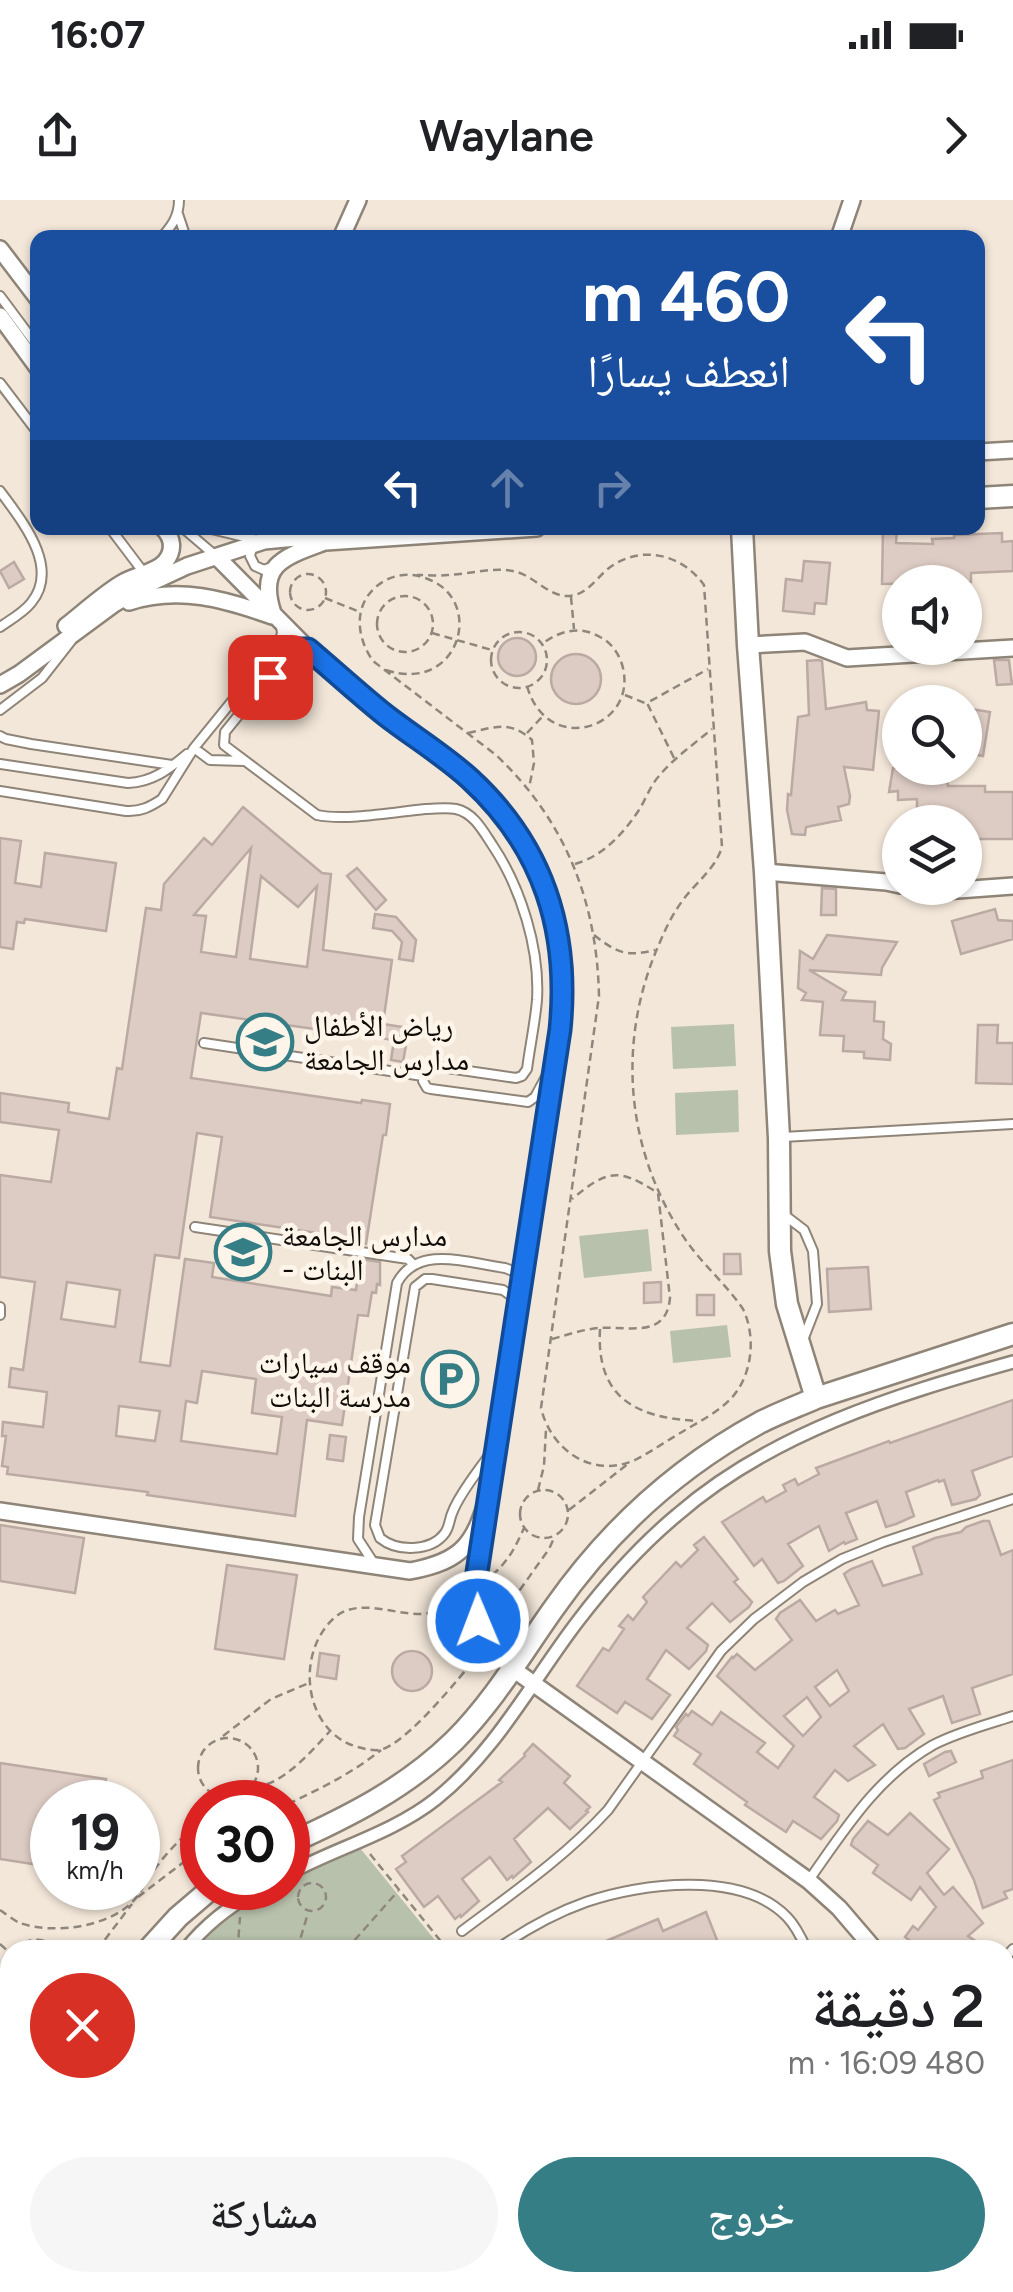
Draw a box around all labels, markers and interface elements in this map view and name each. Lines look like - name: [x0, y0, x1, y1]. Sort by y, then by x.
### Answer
- text: 16:07: [50, 12, 145, 58]
- icon: share: [30, 108, 85, 163]
- text: Waylane: [419, 108, 594, 162]
- icon: forward: [928, 108, 983, 163]
- text: 460 m: [582, 254, 790, 339]
- icon: left: [825, 270, 955, 400]
- text: انعطف يسارًا: [587, 344, 790, 398]
- icon: left: [375, 460, 430, 515]
- icon: ahead: [480, 460, 535, 515]
- icon: right: [585, 460, 640, 515]
- map controls: [882, 565, 982, 905]
- button: sound: [882, 565, 982, 665]
- pin: [228, 635, 313, 720]
- icon: arrive: [243, 650, 298, 705]
- button: search: [882, 685, 982, 785]
- button: layers: [882, 805, 982, 905]
- place label: رياض الأطفال مدارس الجامعة: [304, 1007, 469, 1078]
- school or university icon: رياض الأطفال مدارس الجامعة: [235, 1012, 295, 1072]
- place label: مدارس الجامعة - البنات: [282, 1217, 447, 1288]
- school or university icon: مدارس الجامعة - البنات: [213, 1222, 273, 1282]
- place label: موقف سيارات مدرسة البنات: [259, 1344, 411, 1415]
- parking icon: موقف سيارات مدرسة البنات: [420, 1349, 480, 1409]
- position arrow: [426, 1569, 530, 1673]
- speed limit sign: 30: [180, 1780, 310, 1910]
- text: 19: [70, 1802, 120, 1863]
- text: km/h: [66, 1855, 124, 1885]
- text: 2 دقيقة: [812, 1970, 985, 2042]
- button: close: [30, 1973, 135, 2078]
- text: 480 m · 16:09: [788, 2044, 985, 2082]
- button: مشاركة: [30, 2157, 498, 2272]
- button: خروج: [518, 2157, 985, 2272]

